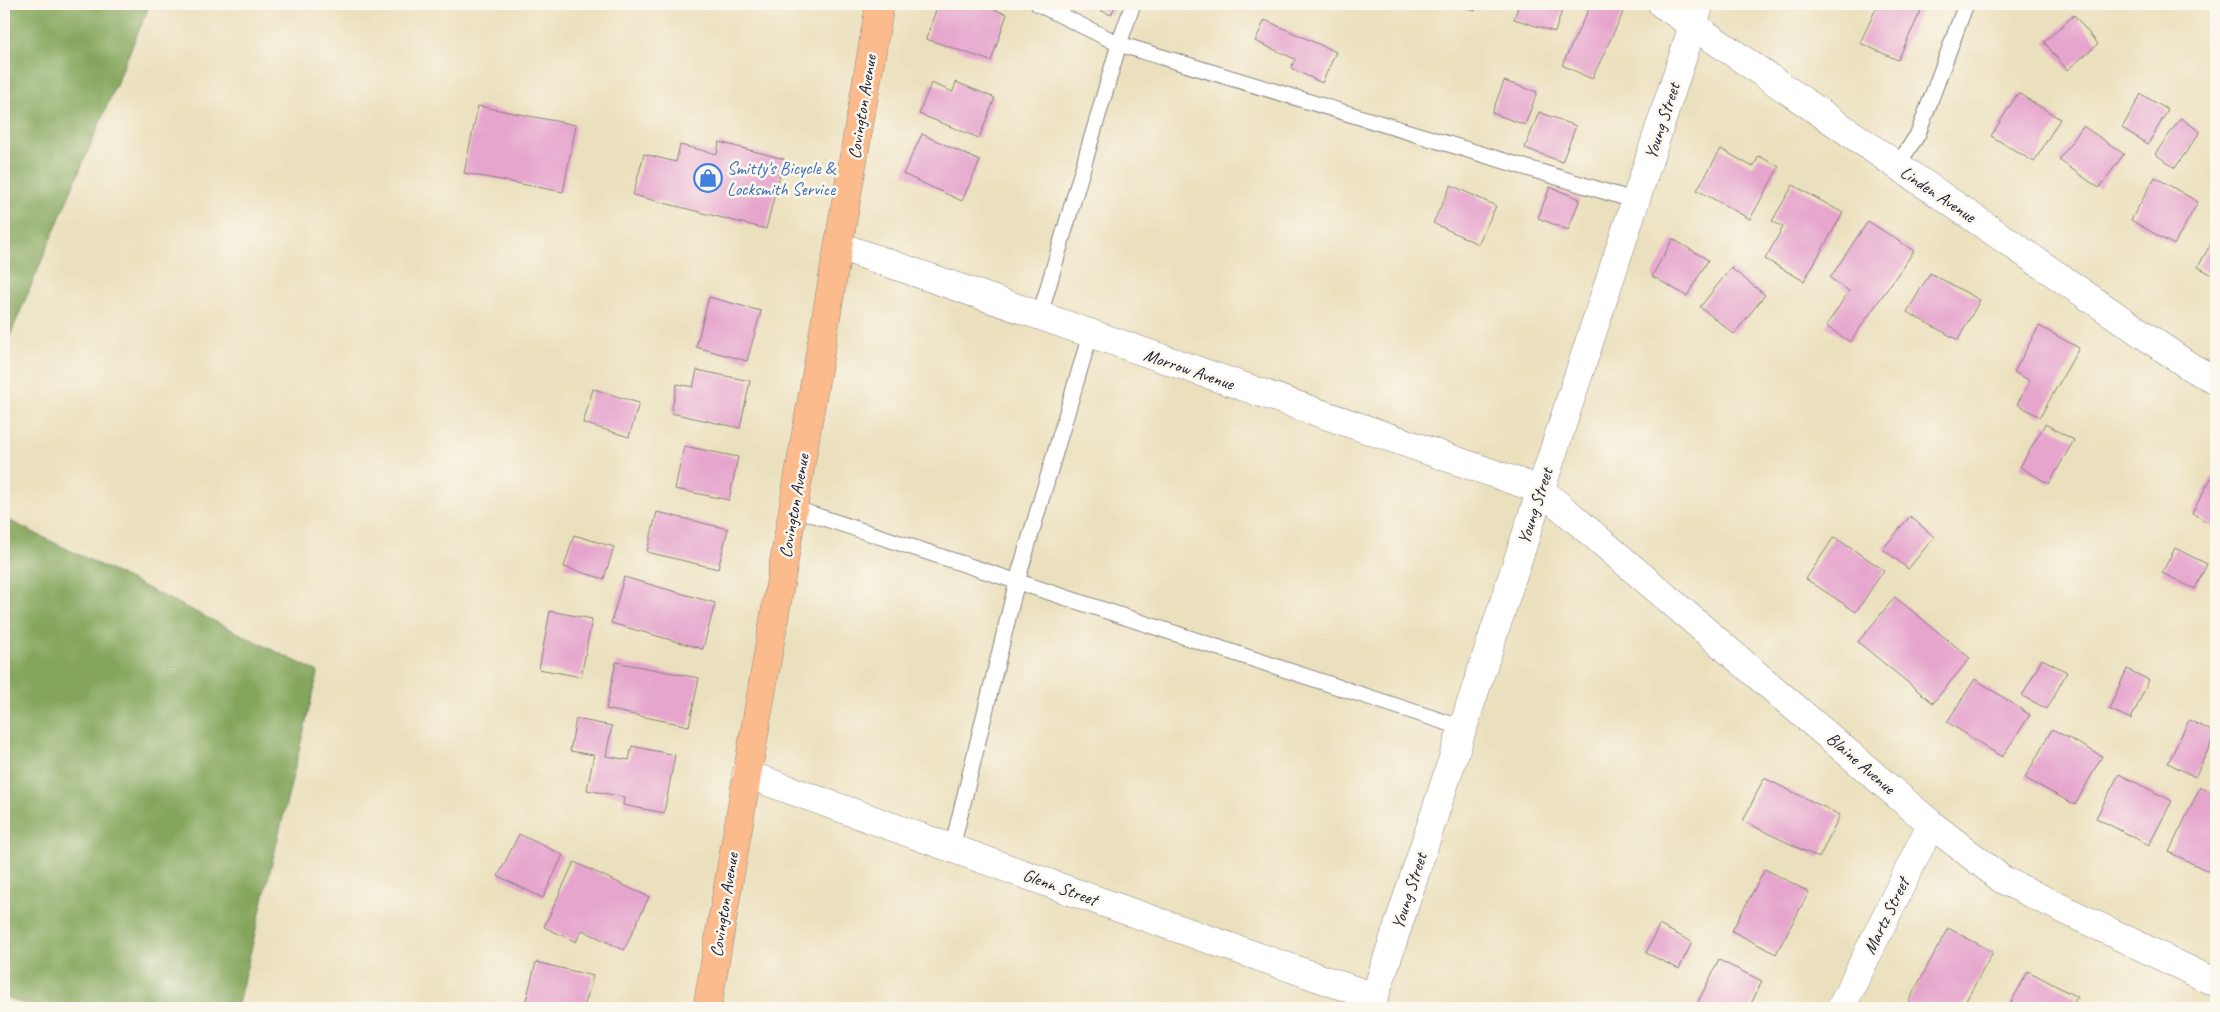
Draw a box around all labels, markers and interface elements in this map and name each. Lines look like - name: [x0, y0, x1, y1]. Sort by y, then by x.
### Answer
- street label: Covington Avenue: [843, 52, 881, 161]
- street label: Young Street: [1639, 78, 1685, 162]
- place label: Smitty's Bicycle & Locksmith Service: [727, 157, 837, 200]
- street label: Linden Avenue: [1896, 161, 1981, 228]
- shop icon: Smitty's Bicycle & Locksmith Service: [693, 163, 723, 193]
- street label: Morrow Avenue: [1141, 343, 1238, 395]
- street label: Covington Avenue: [774, 451, 814, 560]
- street label: Young Street: [1512, 463, 1558, 547]
- street label: Blaine Avenue: [1822, 727, 1901, 799]
- street label: Young Street: [1386, 848, 1432, 932]
- street label: Covington Avenue: [705, 850, 743, 959]
- street label: Glenn Street: [1020, 863, 1103, 912]
- street label: Martz Street: [1858, 872, 1915, 958]

